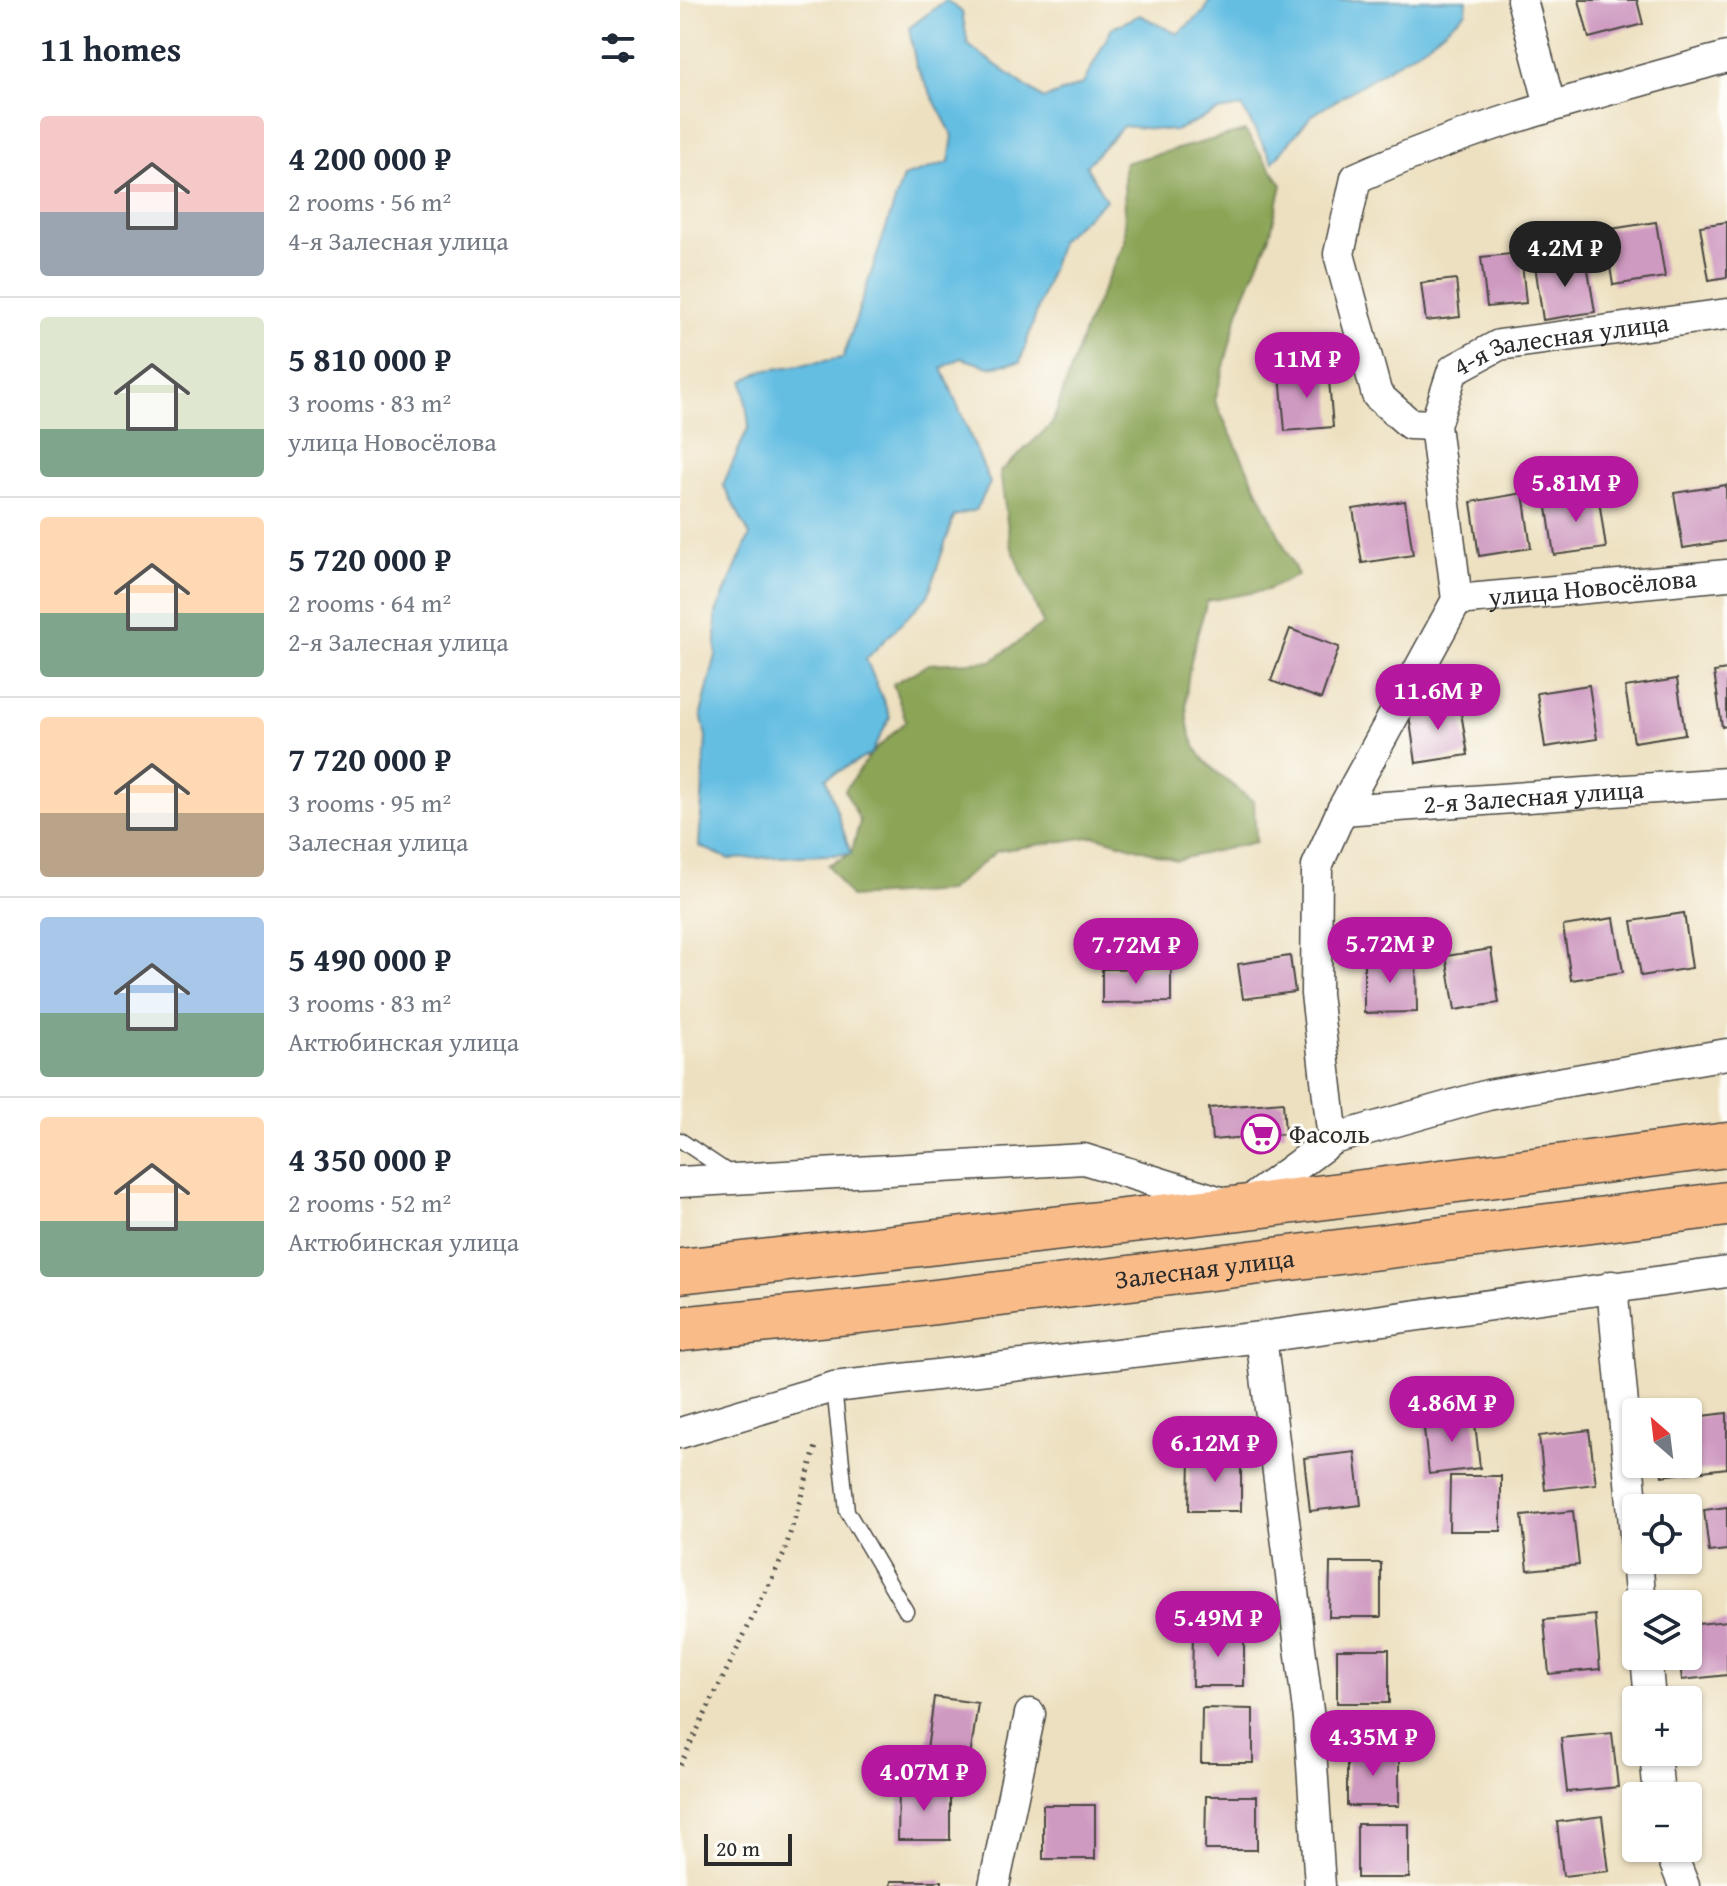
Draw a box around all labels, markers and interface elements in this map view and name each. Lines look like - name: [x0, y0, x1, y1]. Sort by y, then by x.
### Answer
- text: 11 homes: [40, 24, 181, 73]
- icon: filters: [596, 26, 640, 70]
- text: 4 200 000 ₽: [288, 133, 451, 182]
- icon: home: [104, 148, 200, 244]
- text: 2 rooms · 56 m²: [288, 182, 451, 221]
- text: 4-я Залесная улица: [288, 221, 509, 260]
- pin: 4.2M ₽: [1500, 221, 1630, 289]
- text: 4.2M ₽: [1527, 227, 1603, 266]
- street label: 4-я Залесная улица: [1446, 302, 1672, 385]
- pin: 11M ₽: [1251, 332, 1363, 400]
- text: 5 810 000 ₽: [288, 334, 451, 383]
- text: 11M ₽: [1273, 338, 1341, 377]
- icon: home: [104, 349, 200, 445]
- text: 3 rooms · 83 m²: [288, 383, 451, 422]
- text: улица Новосёлова: [288, 422, 497, 461]
- pin: 5.81M ₽: [1502, 456, 1650, 524]
- text: 5.81M ₽: [1531, 462, 1621, 501]
- text: 5 720 000 ₽: [288, 534, 451, 583]
- icon: home: [104, 549, 200, 645]
- street label: улица Новосёлова: [1486, 558, 1699, 616]
- text: 2 rooms · 64 m²: [288, 583, 451, 622]
- text: 2-я Залесная улица: [288, 622, 509, 661]
- pin: 11.6M ₽: [1364, 664, 1512, 732]
- text: 11.6M ₽: [1393, 670, 1483, 709]
- text: 7 720 000 ₽: [288, 734, 451, 783]
- icon: home: [104, 749, 200, 845]
- street label: 2-я Залесная улица: [1422, 769, 1646, 823]
- text: 3 rooms · 95 m²: [288, 783, 451, 822]
- text: Залесная улица: [288, 822, 468, 861]
- pin: 5.72M ₽: [1316, 917, 1464, 985]
- pin: 7.72M ₽: [1062, 918, 1210, 986]
- text: 5.72M ₽: [1345, 923, 1435, 962]
- text: 7.72M ₽: [1091, 924, 1181, 963]
- text: 5 490 000 ₽: [288, 934, 451, 983]
- icon: home: [104, 949, 200, 1045]
- text: 3 rooms · 83 m²: [288, 983, 451, 1022]
- text: Актюбинская улица: [288, 1022, 519, 1061]
- supermarket icon: Фасоль: [1240, 1113, 1282, 1155]
- place label: Фасоль: [1289, 1114, 1370, 1153]
- text: 4 350 000 ₽: [288, 1134, 451, 1183]
- icon: home: [104, 1149, 200, 1245]
- text: 2 rooms · 52 m²: [288, 1183, 451, 1222]
- text: Актюбинская улица: [288, 1222, 519, 1261]
- street label: Залесная улица: [1112, 1238, 1297, 1299]
- pin: 4.86M ₽: [1378, 1376, 1526, 1444]
- text: 4.86M ₽: [1407, 1382, 1497, 1421]
- north arrow: [1622, 1398, 1702, 1478]
- map controls: [1622, 1398, 1702, 1862]
- pin: 6.12M ₽: [1141, 1416, 1289, 1484]
- text: 6.12M ₽: [1170, 1422, 1260, 1461]
- button: locate: [1622, 1494, 1702, 1574]
- button: layers: [1622, 1590, 1702, 1670]
- pin: 5.49M ₽: [1144, 1591, 1292, 1659]
- text: 5.49M ₽: [1173, 1597, 1263, 1636]
- button: +: [1622, 1686, 1702, 1766]
- pin: 4.35M ₽: [1299, 1710, 1447, 1778]
- text: 4.35M ₽: [1328, 1716, 1418, 1755]
- pin: 4.07M ₽: [850, 1745, 998, 1813]
- text: 4.07M ₽: [879, 1751, 969, 1790]
- button: −: [1622, 1782, 1702, 1862]
- scale bar: [704, 1830, 792, 1866]
- text: 20 m: [716, 1832, 760, 1864]

